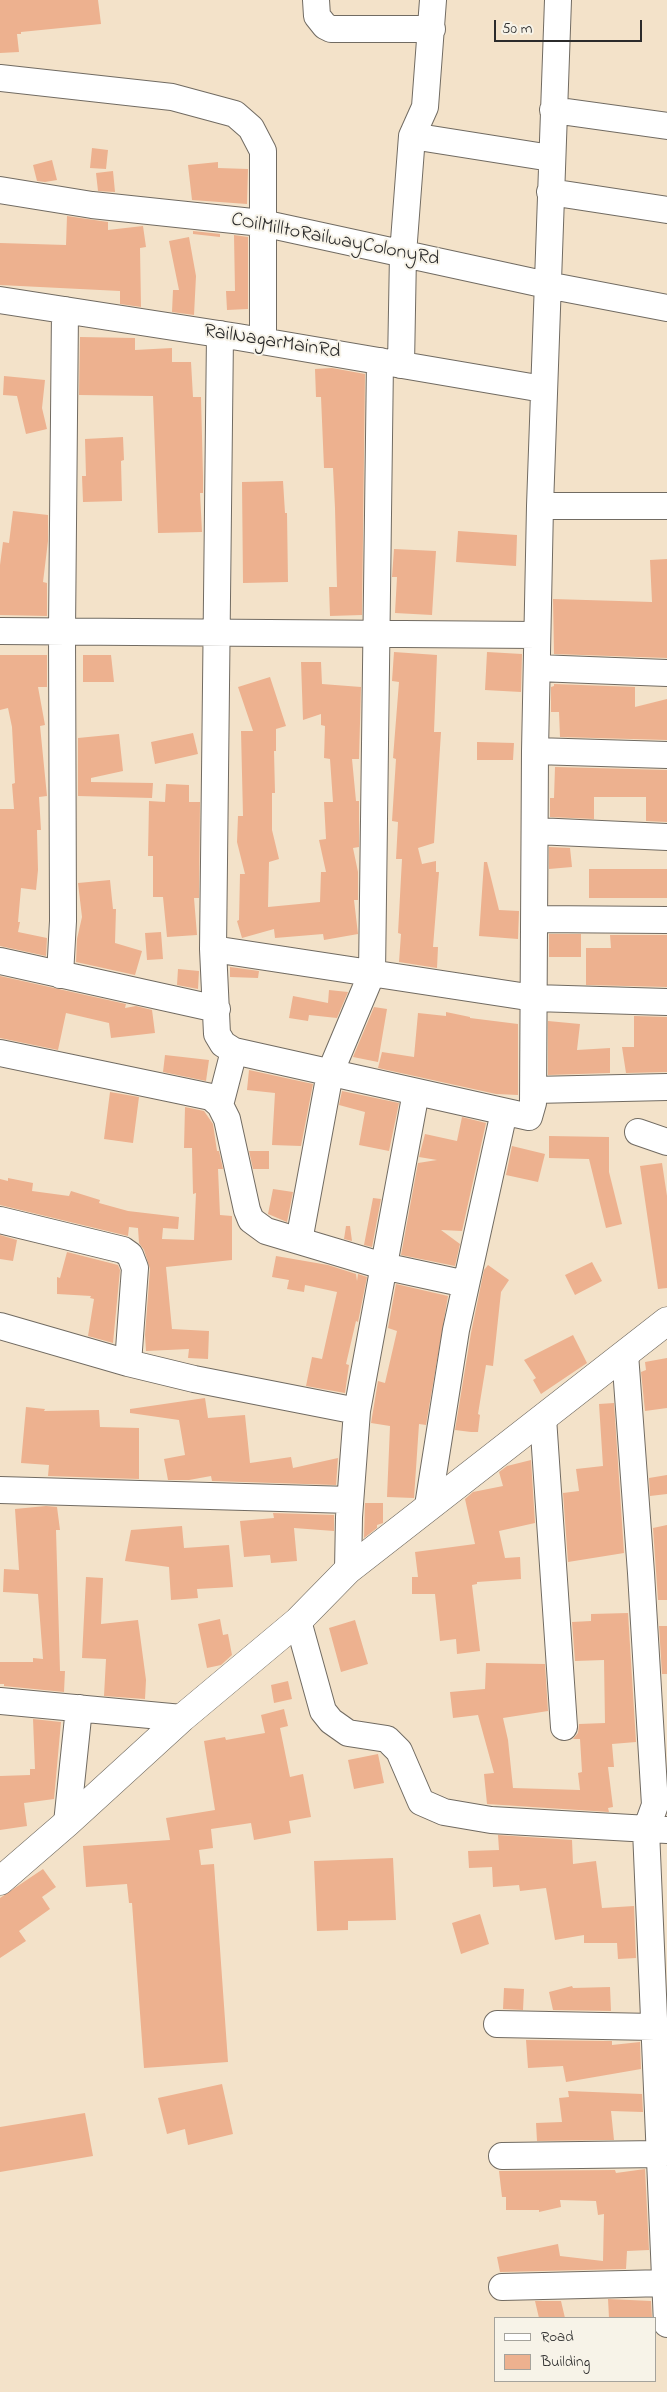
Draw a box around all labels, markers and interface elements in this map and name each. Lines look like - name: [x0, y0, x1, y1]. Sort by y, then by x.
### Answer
- scale bar: [497, 10, 644, 42]
- text: 50 m: [502, 18, 532, 40]
- street label: COilMilltoRailwayColonyRd: [229, 209, 441, 273]
- street label: RailNagarMainRd: [202, 320, 342, 366]
- legend: [494, 2317, 657, 2382]
- text: Road: [541, 2326, 574, 2348]
- text: Building: [541, 2351, 590, 2373]

